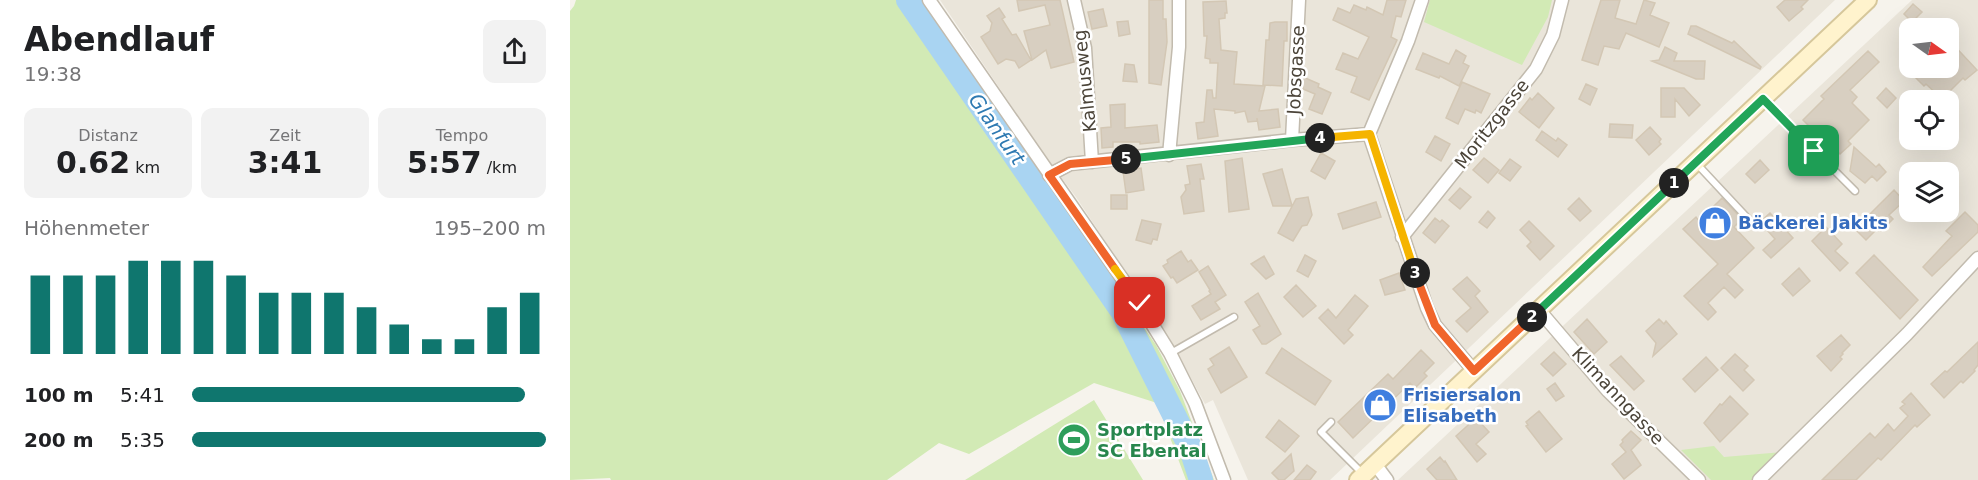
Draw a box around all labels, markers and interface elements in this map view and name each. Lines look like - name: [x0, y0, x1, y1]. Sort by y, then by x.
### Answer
- north arrow: [1899, 18, 1959, 78]
- map controls: [1899, 18, 1959, 222]
- text: Abendlauf: [24, 20, 214, 59]
- button: share: [483, 20, 546, 83]
- street label: Jobsgasse: [1283, 25, 1308, 116]
- street label: Kalmusweg: [1069, 29, 1100, 133]
- text: 19:38: [24, 62, 82, 86]
- street label: Moritzgasse: [1450, 75, 1533, 173]
- water label: Glanfurt: [964, 89, 1031, 170]
- button: locate: [1899, 90, 1959, 150]
- pin: 4: [1305, 123, 1335, 153]
- pin: [1788, 125, 1839, 176]
- text: Distanz: [78, 126, 138, 145]
- text: Zeit: [269, 126, 301, 145]
- text: Tempo: [436, 126, 488, 145]
- text: 4: [1314, 128, 1326, 147]
- icon: arrive: [1797, 134, 1830, 167]
- pin: 5: [1111, 144, 1141, 174]
- text: 0.62: [56, 145, 130, 180]
- text: 3:41: [248, 145, 322, 180]
- text: 5:57: [407, 145, 482, 180]
- text: 5: [1120, 149, 1132, 168]
- text: km: [130, 158, 160, 177]
- text: /km: [482, 158, 517, 177]
- button: layers: [1899, 162, 1959, 222]
- pin: 1: [1659, 168, 1689, 198]
- text: 1: [1668, 173, 1680, 192]
- shop icon: Bäckerei Jakits: [1697, 205, 1733, 241]
- place label: Bäckerei Jakits: [1738, 212, 1888, 233]
- text: Höhenmeter: [24, 216, 149, 240]
- text: 195–200 m: [434, 216, 546, 240]
- pin: 3: [1400, 258, 1430, 288]
- text: 3: [1409, 263, 1421, 282]
- pin: [1114, 277, 1165, 328]
- icon: check: [1123, 286, 1156, 319]
- pin: 2: [1517, 302, 1547, 332]
- text: 2: [1526, 307, 1538, 326]
- street label: Klimanngasse: [1568, 343, 1669, 449]
- text: 100 m: [24, 383, 94, 407]
- text: 5:41: [120, 383, 165, 407]
- place label: Frisiersalon Elisabeth: [1403, 384, 1521, 426]
- shop icon: Frisiersalon Elisabeth: [1362, 387, 1398, 423]
- place label: Sportplatz SC Ebental: [1097, 419, 1207, 461]
- sports icon: Sportplatz SC Ebental: [1056, 422, 1092, 458]
- text: 200 m: [24, 428, 94, 452]
- text: 5:35: [120, 428, 165, 452]

